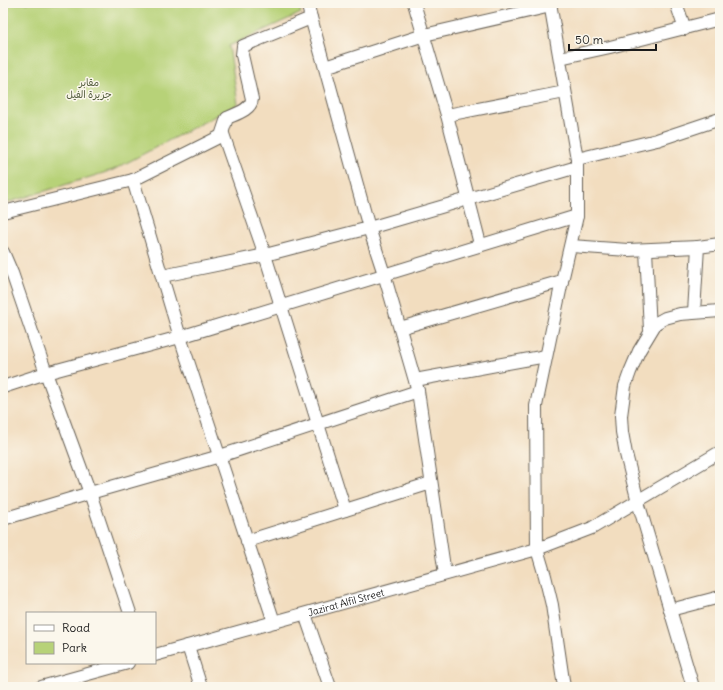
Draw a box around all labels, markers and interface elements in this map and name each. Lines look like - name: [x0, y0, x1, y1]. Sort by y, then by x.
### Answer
- scale bar: [569, 26, 656, 52]
- text: 50 m: [575, 32, 604, 47]
- park label: مقابر جزيرة الفيل: [66, 76, 112, 101]
- street label: Jazirat Alfil Street: [306, 585, 386, 619]
- legend: [26, 612, 156, 664]
- text: Road: [62, 620, 90, 635]
- text: Park: [62, 640, 87, 655]

